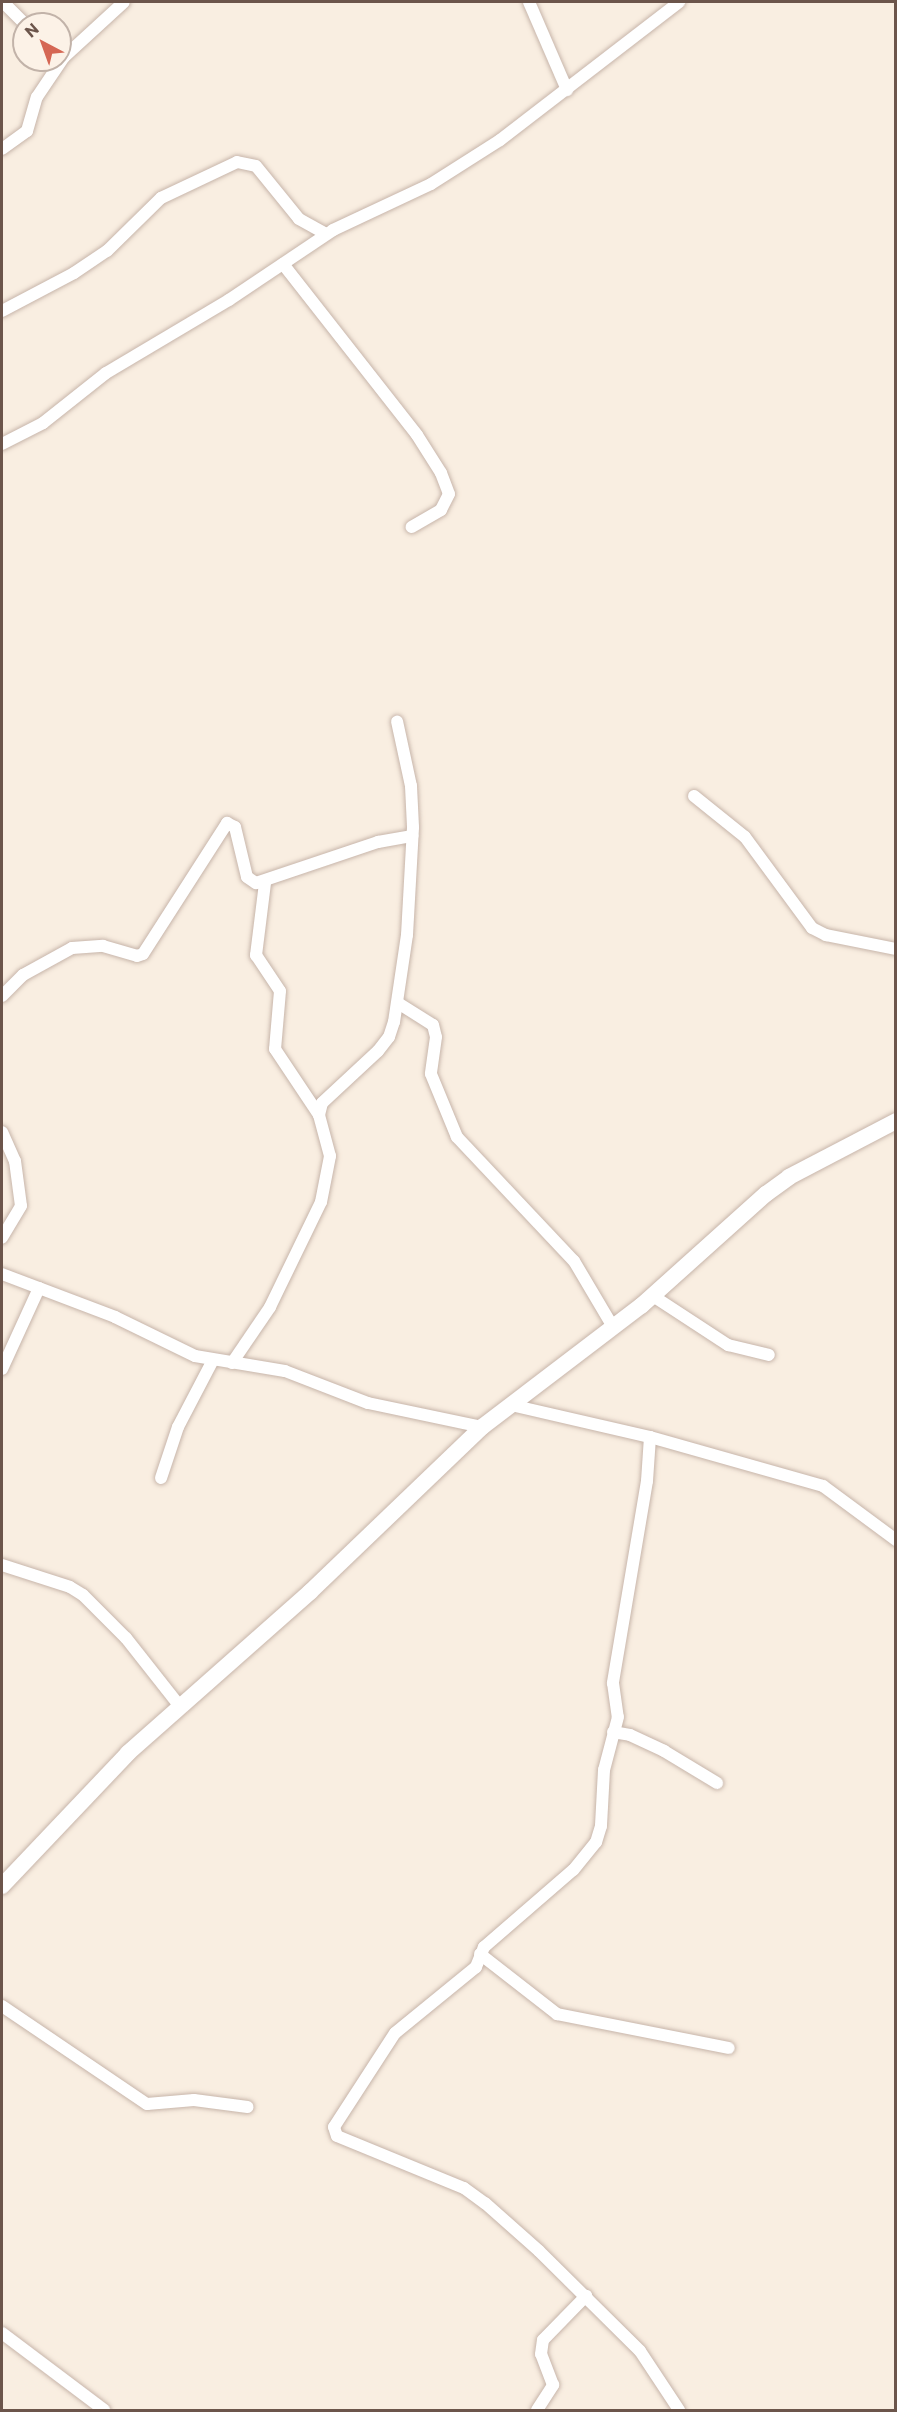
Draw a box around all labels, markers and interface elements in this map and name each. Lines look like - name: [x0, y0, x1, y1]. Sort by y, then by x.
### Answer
- north arrow: [12, 12, 72, 72]
- text: N: [20, 18, 42, 41]

